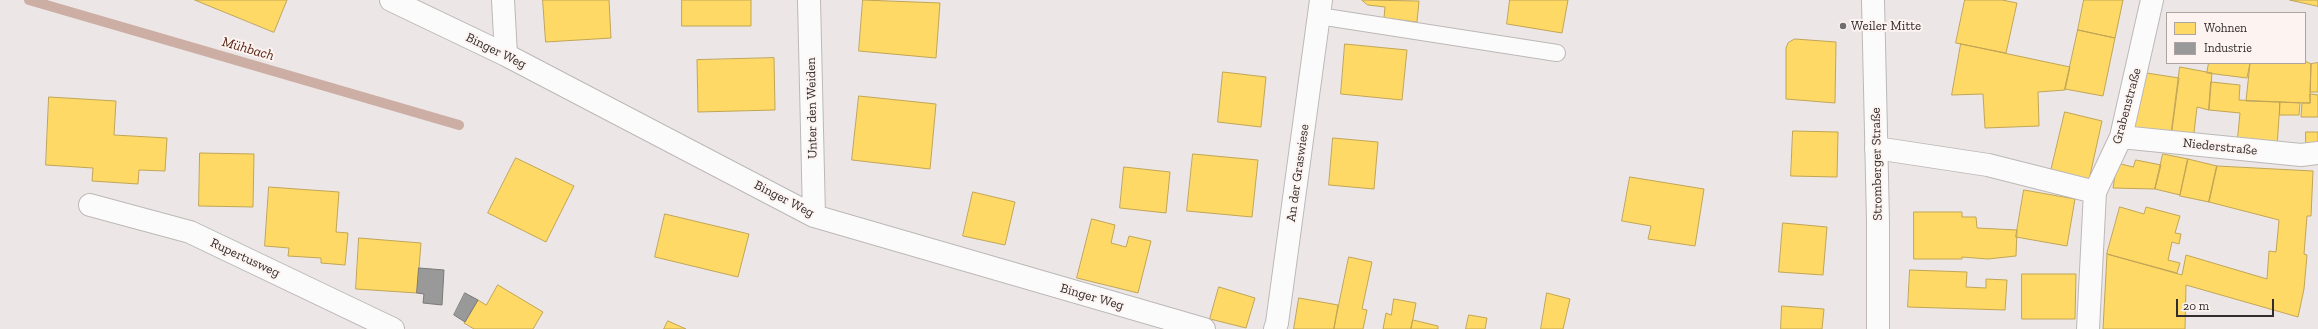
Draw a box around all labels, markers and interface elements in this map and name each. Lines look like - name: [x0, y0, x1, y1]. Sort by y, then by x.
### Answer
- legend: [2166, 12, 2306, 64]
- place label: Weiler Mitte: [1851, 18, 1921, 34]
- marker: Weiler Mitte: [1838, 21, 1848, 31]
- text: Wohnen: [2204, 21, 2247, 35]
- street label: Binger Weg: [463, 30, 529, 72]
- water label: Mühbach: [220, 34, 276, 64]
- text: Industrie: [2204, 41, 2252, 55]
- street label: Unter den Weiden: [803, 57, 821, 159]
- street label: Grabenstraße: [2109, 66, 2145, 146]
- street label: Stromberger Straße: [1868, 107, 1886, 221]
- street label: An der Graswiese: [1283, 123, 1313, 223]
- street label: Niederstraße: [2182, 135, 2258, 159]
- street label: Binger Weg: [751, 177, 817, 221]
- street label: Rupertusweg: [208, 235, 282, 281]
- street label: Binger Weg: [1058, 280, 1126, 314]
- scale bar: [2178, 291, 2276, 317]
- text: 20 m: [2183, 299, 2209, 313]

